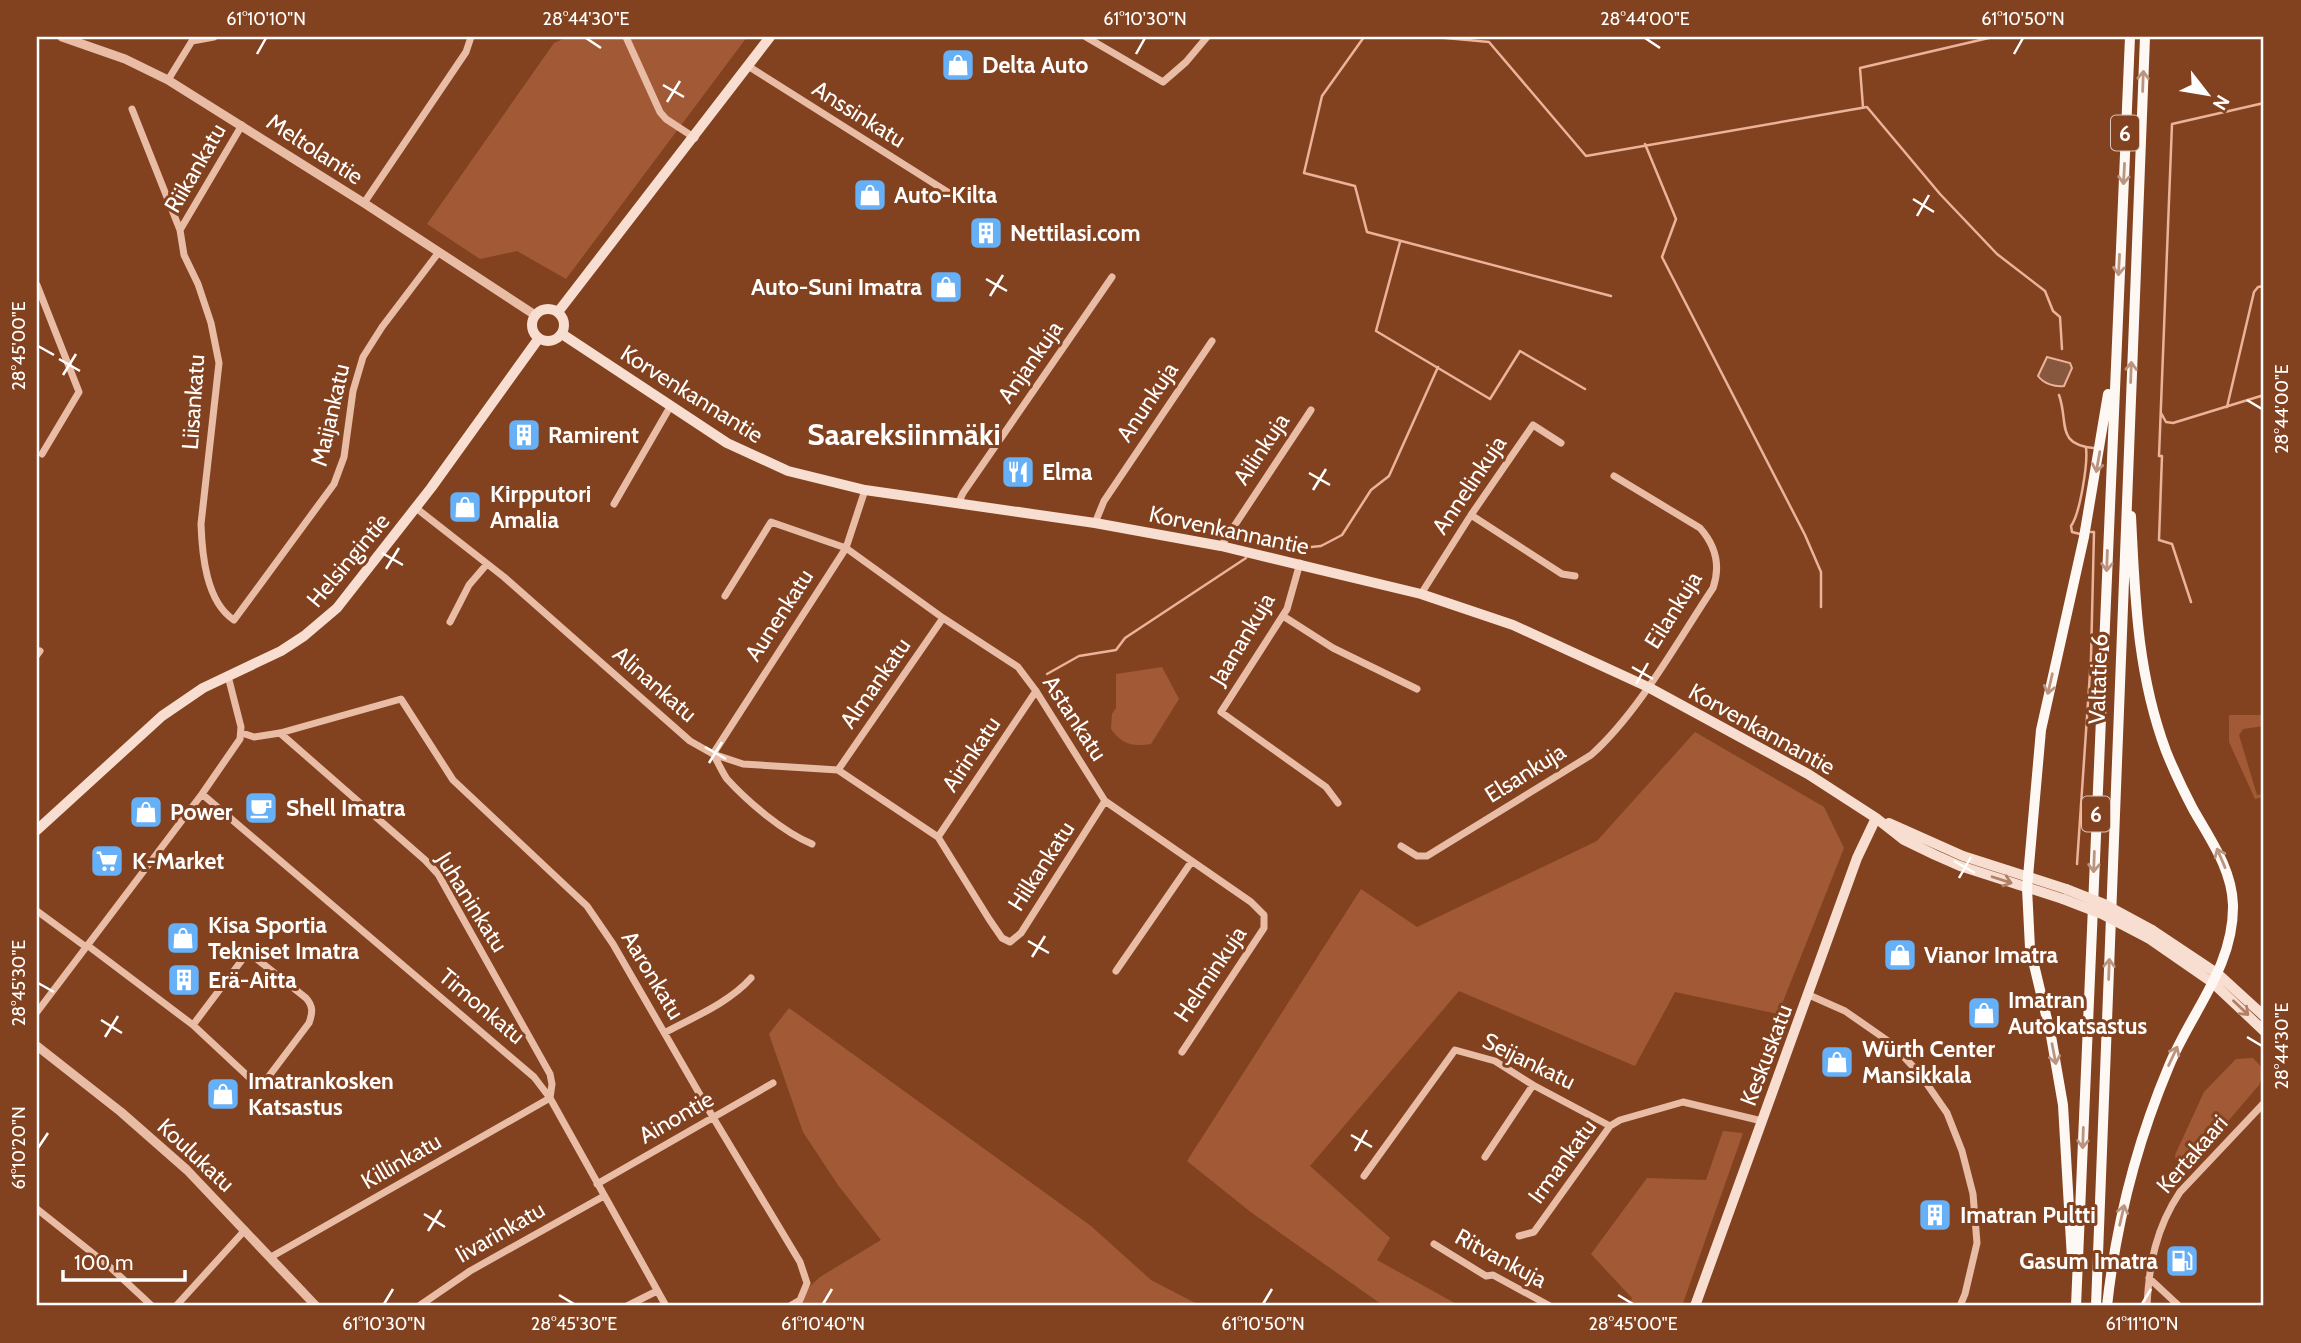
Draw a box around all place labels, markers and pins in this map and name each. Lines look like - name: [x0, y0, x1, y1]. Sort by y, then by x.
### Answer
- shop icon: Delta Auto: [939, 46, 977, 84]
- place label: Delta Auto: [982, 51, 1088, 79]
- shop icon: Auto-Kilta: [851, 176, 889, 214]
- place label: Auto-Kilta: [894, 181, 998, 209]
- building icon: Nettilasi.com: [967, 214, 1005, 252]
- place label: Nettilasi.com: [1010, 219, 1140, 247]
- shop icon: Auto-Suni Imatra: [927, 268, 965, 306]
- place label: Auto-Suni Imatra: [751, 273, 923, 301]
- building icon: Ramirent: [505, 416, 543, 454]
- place label: Ramirent: [548, 421, 639, 449]
- restaurant icon: Elma: [999, 453, 1037, 491]
- place label: Elma: [1042, 458, 1093, 486]
- place label: Kirpputori Amalia: [490, 480, 591, 534]
- shop icon: Kirpputori Amalia: [446, 488, 484, 526]
- cafe icon: Shell Imatra: [242, 789, 280, 827]
- shop icon: Power: [127, 793, 165, 831]
- place label: Shell Imatra: [286, 794, 406, 822]
- place label: Power: [170, 798, 233, 826]
- supermarket icon: K-Market: [88, 842, 126, 880]
- place label: K-Market: [132, 847, 224, 875]
- place label: Kisa Sportia Tekniset Imatra: [208, 911, 360, 965]
- shop icon: Kisa Sportia Tekniset Imatra: [164, 919, 202, 957]
- shop icon: Vianor Imatra: [1881, 936, 1919, 974]
- place label: Vianor Imatra: [1924, 941, 2059, 969]
- building icon: Erä-Aitta: [165, 961, 203, 999]
- place label: Erä-Aitta: [208, 966, 297, 994]
- place label: Imatran Autokatsastus: [2008, 986, 2147, 1040]
- shop icon: Imatran Autokatsastus: [1965, 994, 2003, 1032]
- place label: Würth Center Mansikkala: [1862, 1035, 1995, 1089]
- shop icon: Würth Center Mansikkala: [1818, 1043, 1856, 1081]
- place label: Imatrankosken Katsastus: [248, 1067, 394, 1121]
- shop icon: Imatrankosken Katsastus: [204, 1075, 242, 1113]
- building icon: Imatran Pultti: [1916, 1196, 1954, 1234]
- place label: Imatran Pultti: [1960, 1201, 2096, 1229]
- fuel station icon: Gasum Imatra: [2163, 1242, 2201, 1280]
- place label: Gasum Imatra: [2019, 1247, 2159, 1275]

